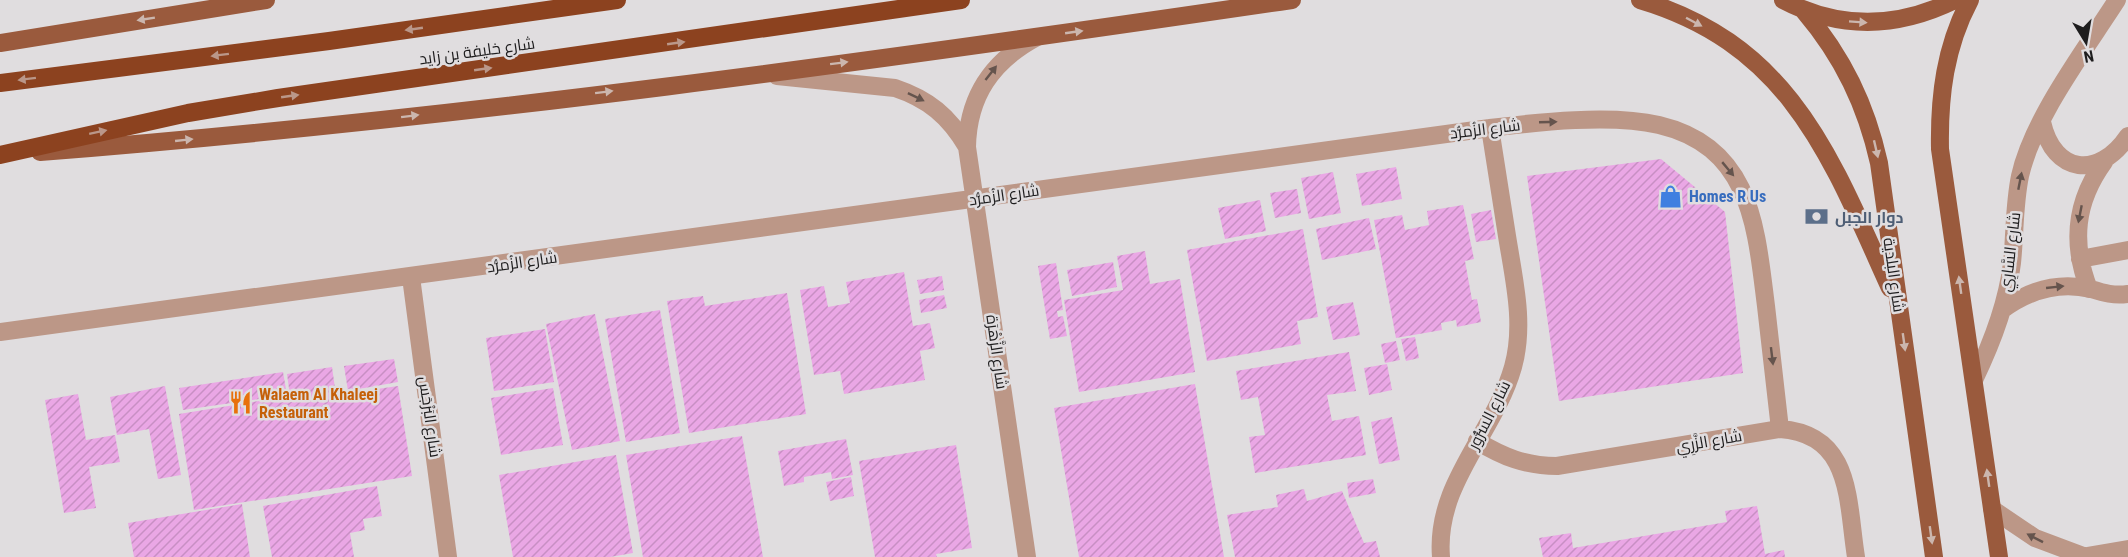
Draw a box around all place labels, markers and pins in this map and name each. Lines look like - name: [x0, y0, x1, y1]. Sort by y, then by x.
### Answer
- shop icon: Homes R Us: [1658, 183, 1684, 209]
- place label: Homes R Us: [1689, 187, 1766, 206]
- bank icon: دوار الجبل: [1804, 204, 1830, 230]
- place label: دوار الجبل: [1835, 208, 1904, 227]
- place label: Walaem Al Khaleej Restaurant: [259, 385, 378, 422]
- restaurant icon: Walaem Al Khaleej Restaurant: [228, 390, 254, 416]

